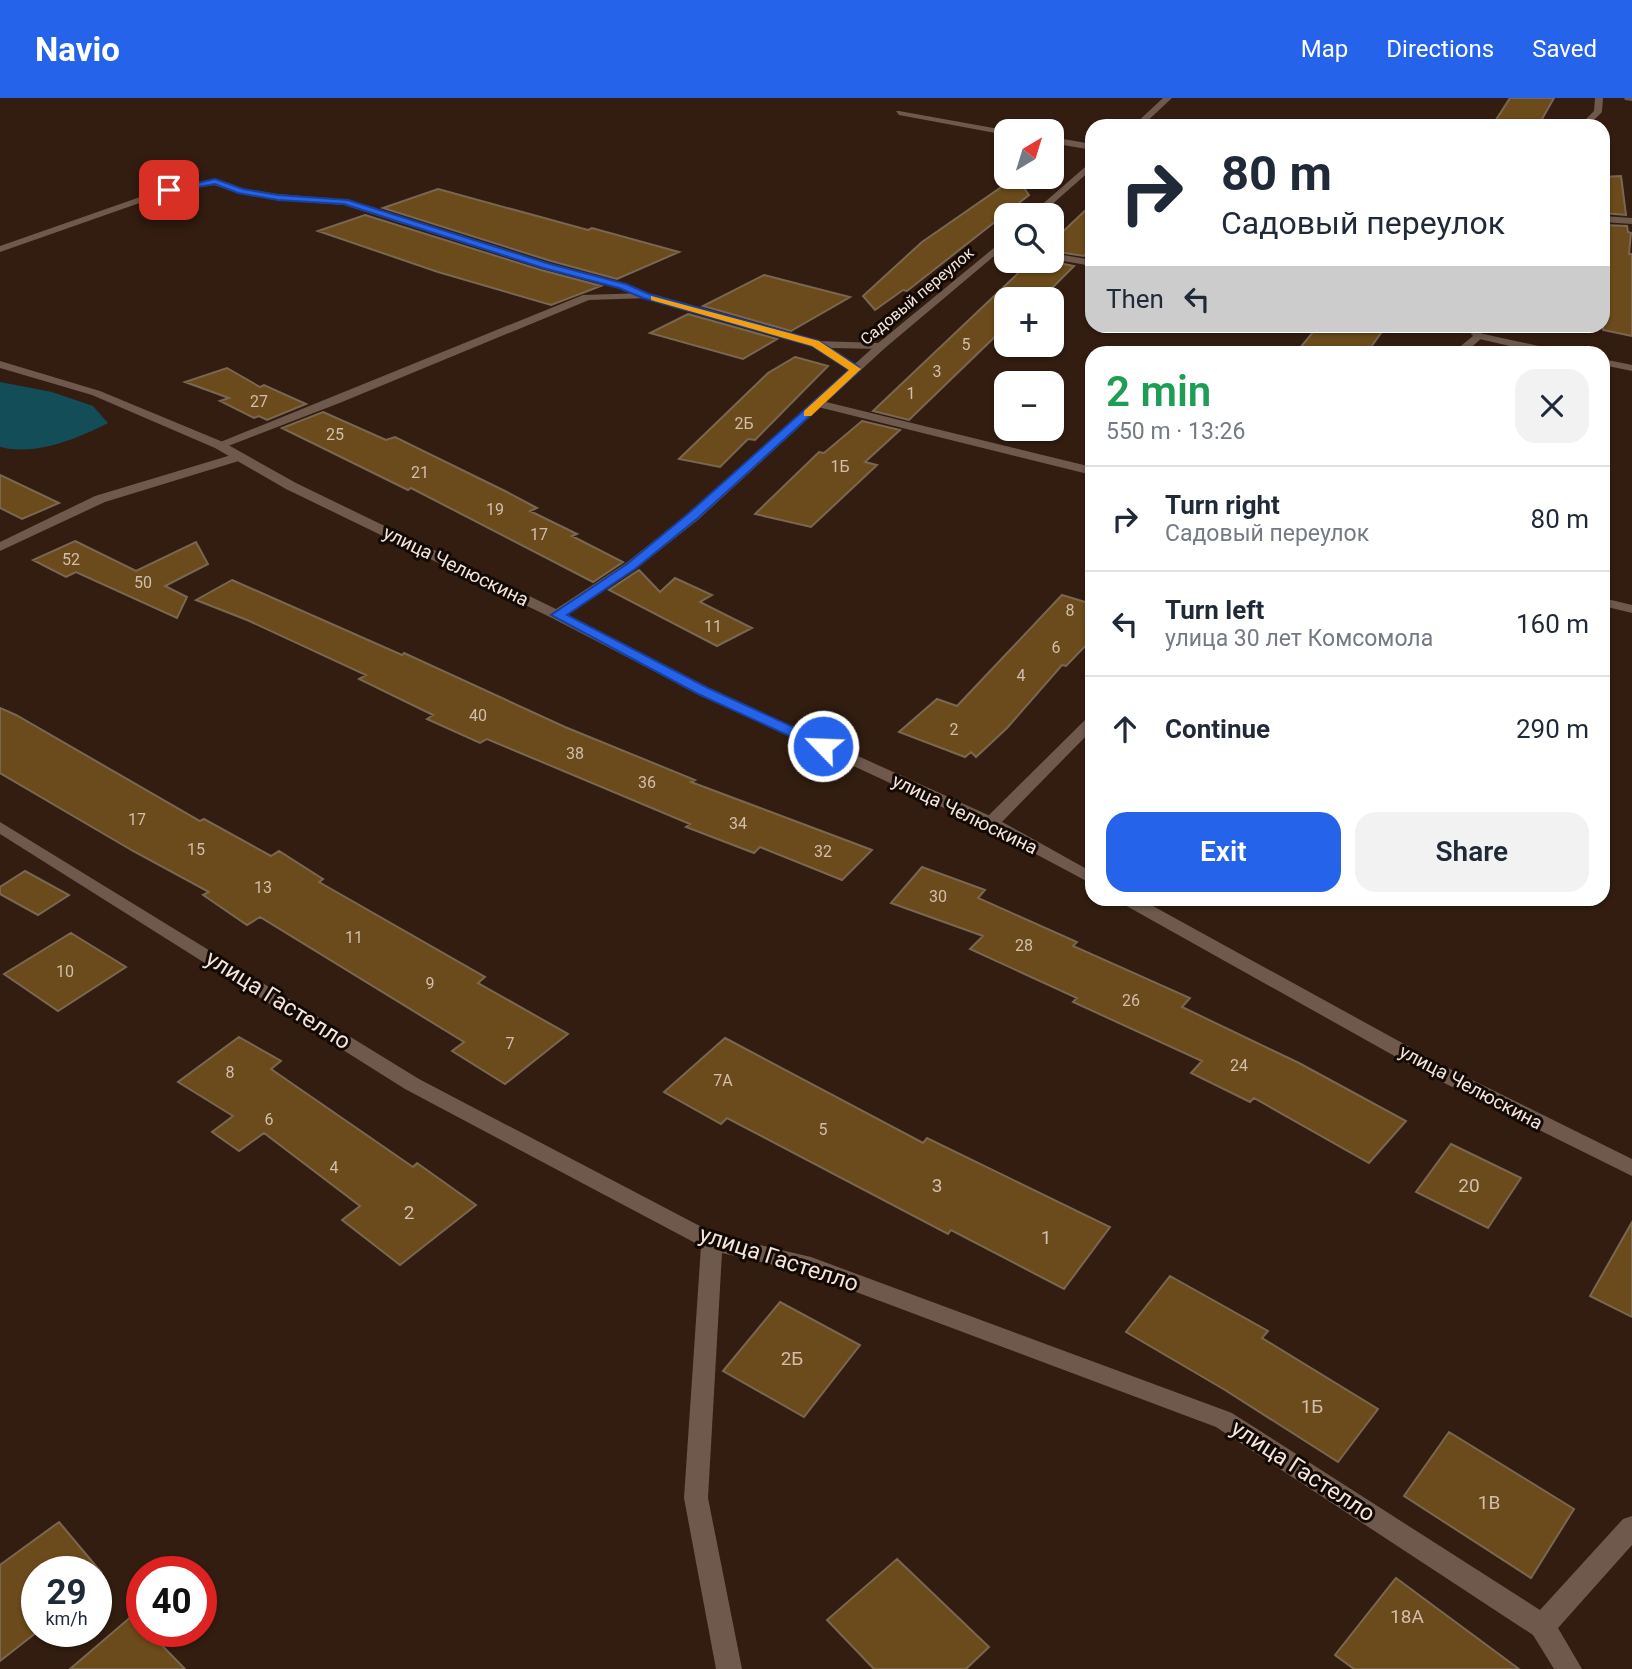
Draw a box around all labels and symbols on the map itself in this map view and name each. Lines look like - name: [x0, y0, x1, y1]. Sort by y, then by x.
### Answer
- north arrow: [994, 119, 1064, 189]
- pin: [139, 160, 199, 220]
- street label: Садовый переулок: [856, 243, 978, 349]
- house number: 5: [962, 335, 971, 354]
- house number: 3: [933, 362, 942, 381]
- house number: 1: [907, 384, 916, 403]
- house number: 27: [250, 392, 268, 411]
- house number: 2Б: [734, 414, 754, 433]
- house number: 25: [326, 425, 344, 444]
- house number: 1Б: [830, 457, 850, 476]
- house number: 21: [411, 463, 429, 482]
- house number: 19: [486, 500, 504, 519]
- street label: улица Челюскина: [380, 521, 532, 611]
- house number: 17: [530, 525, 548, 544]
- house number: 52: [62, 550, 80, 569]
- house number: 50: [134, 573, 152, 592]
- house number: 8: [1066, 601, 1075, 620]
- house number: 11: [704, 617, 722, 636]
- house number: 6: [1052, 638, 1061, 657]
- house number: 4: [1017, 666, 1026, 685]
- house number: 40: [469, 706, 487, 725]
- position arrow: [786, 709, 860, 783]
- house number: 2: [950, 720, 959, 739]
- house number: 38: [566, 744, 584, 763]
- street label: улица Челюскина: [889, 769, 1041, 859]
- house number: 36: [638, 773, 656, 792]
- house number: 17: [128, 810, 146, 829]
- house number: 34: [729, 814, 747, 833]
- house number: 15: [187, 840, 205, 859]
- house number: 32: [814, 842, 832, 861]
- house number: 13: [254, 878, 272, 897]
- house number: 30: [929, 887, 947, 906]
- house number: 11: [345, 928, 363, 947]
- house number: 28: [1015, 936, 1033, 955]
- street label: улица Гастелло: [201, 945, 355, 1055]
- house number: 10: [56, 962, 74, 981]
- house number: 9: [426, 974, 435, 993]
- house number: 26: [1122, 991, 1140, 1010]
- house number: 7: [506, 1034, 515, 1053]
- street label: улица Челюскина: [1395, 1040, 1547, 1134]
- house number: 24: [1230, 1056, 1248, 1075]
- house number: 8: [226, 1063, 235, 1082]
- house number: 7А: [713, 1071, 733, 1090]
- house number: 6: [265, 1110, 274, 1129]
- house number: 5: [819, 1120, 828, 1139]
- house number: 4: [330, 1158, 339, 1177]
- house number: 3: [932, 1174, 942, 1197]
- house number: 20: [1458, 1174, 1480, 1197]
- house number: 2: [404, 1201, 414, 1224]
- street label: улица Гастелло: [696, 1221, 862, 1297]
- house number: 1: [1041, 1226, 1051, 1249]
- house number: 2Б: [781, 1347, 803, 1370]
- house number: 1Б: [1301, 1395, 1323, 1418]
- street label: улица Гастелло: [1226, 1415, 1380, 1527]
- house number: 1В: [1478, 1491, 1500, 1514]
- speed limit sign: 40: [126, 1556, 217, 1647]
- house number: 18А: [1390, 1605, 1424, 1628]

